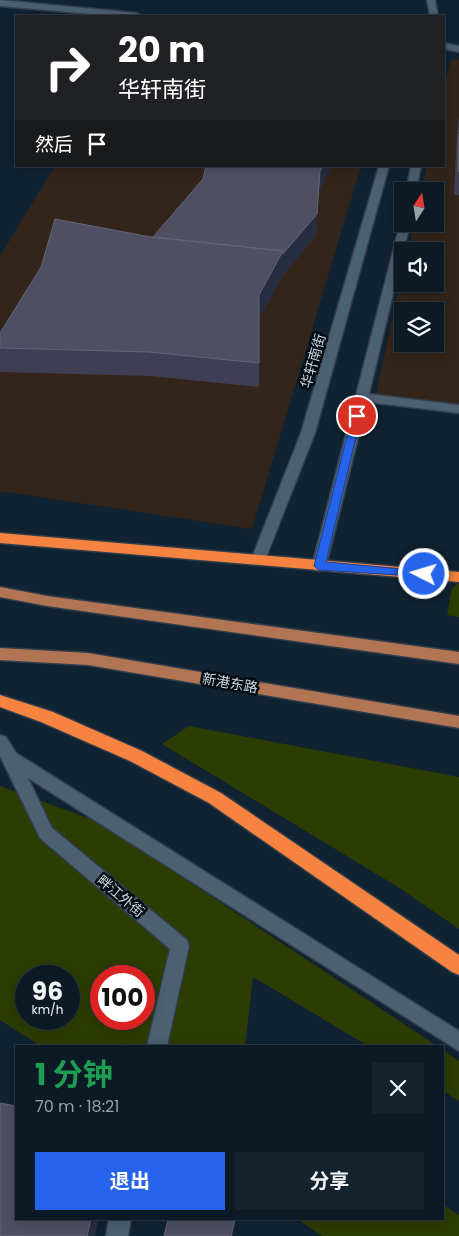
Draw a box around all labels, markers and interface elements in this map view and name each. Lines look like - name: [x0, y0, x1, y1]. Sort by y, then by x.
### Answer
- text: 20 m: [118, 25, 205, 74]
- icon: right: [35, 35, 100, 100]
- text: 华轩南街: [118, 74, 206, 105]
- icon: arrive: [83, 130, 111, 158]
- text: 然后: [35, 131, 73, 158]
- north arrow: [394, 182, 444, 232]
- map controls: [394, 182, 444, 352]
- button: sound: [394, 242, 444, 292]
- button: layers: [394, 302, 444, 352]
- street label: 华轩南街: [296, 331, 330, 391]
- pin: [336, 395, 378, 437]
- icon: arrive: [343, 402, 371, 430]
- position arrow: [397, 547, 449, 599]
- street label: 新港东路: [201, 668, 259, 698]
- street label: 畔江外街: [93, 870, 149, 922]
- speed limit sign: 100: [90, 965, 155, 1030]
- text: 96: [32, 974, 63, 1009]
- text: km/h: [32, 1001, 63, 1018]
- text: 1 分钟: [35, 1053, 113, 1096]
- button: close: [372, 1062, 424, 1114]
- text: 70 m · 18:21: [35, 1095, 119, 1118]
- button: 退出: [35, 1152, 225, 1210]
- button: 分享: [235, 1152, 424, 1210]

